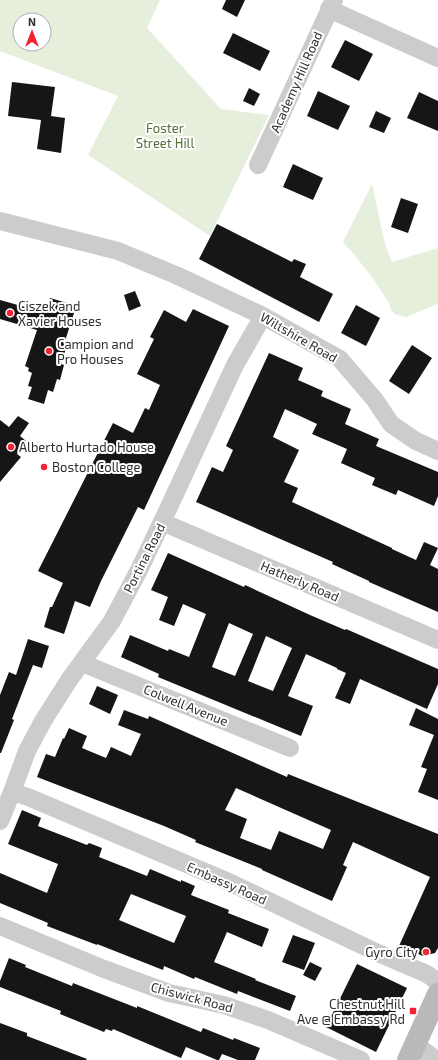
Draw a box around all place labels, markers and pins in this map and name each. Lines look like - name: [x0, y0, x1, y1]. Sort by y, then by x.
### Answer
- place label: Ciszek and Xavier Houses: [18, 298, 102, 329]
- marker: Ciszek and Xavier Houses: [5, 308, 15, 318]
- place label: Campion and Pro Houses: [57, 336, 134, 367]
- marker: Campion and Pro Houses: [44, 346, 54, 356]
- place label: Alberto Hurtado House: [19, 439, 154, 455]
- marker: Alberto Hurtado House: [6, 442, 16, 452]
- place label: Boston College: [52, 459, 141, 475]
- marker: Boston College: [39, 462, 49, 472]
- place label: Gyro City: [365, 944, 418, 960]
- marker: Gyro City: [421, 947, 431, 957]
- place label: Chestnut Hill Ave @ Embassy Rd: [297, 996, 405, 1027]
- marker: Chestnut Hill Ave @ Embassy Rd: [408, 1006, 418, 1016]

